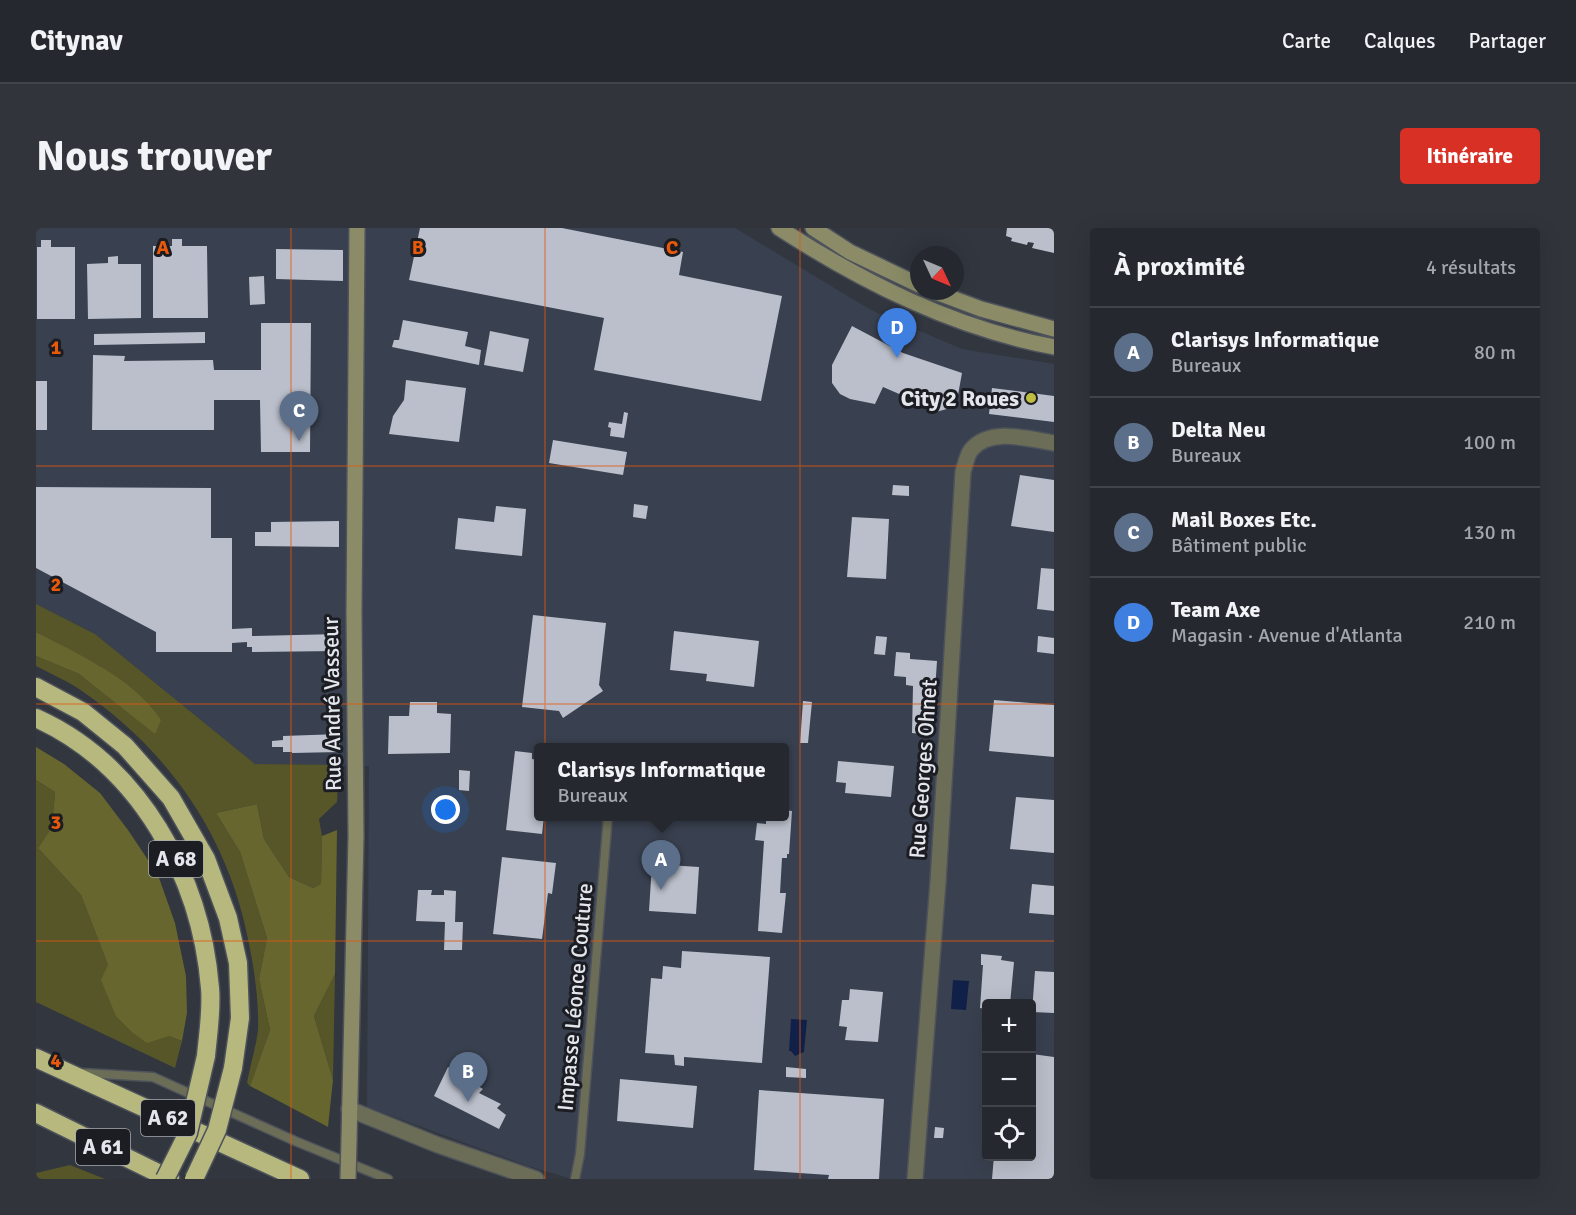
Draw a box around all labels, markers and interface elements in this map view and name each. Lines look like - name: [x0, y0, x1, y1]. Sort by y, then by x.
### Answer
- text: Citynav: [30, 24, 123, 58]
- text: Carte: [1282, 28, 1331, 54]
- text: Calques: [1364, 28, 1435, 54]
- text: Partager: [1468, 28, 1546, 54]
- button: Itinéraire: [1400, 128, 1540, 184]
- text: Nous trouver: [36, 131, 272, 182]
- text: A: [157, 235, 170, 260]
- text: B: [412, 235, 424, 260]
- text: C: [666, 235, 678, 260]
- north arrow: [910, 246, 964, 300]
- text: À proximité: [1114, 251, 1245, 283]
- text: 4 résultats: [1426, 255, 1516, 280]
- pin: D: [878, 308, 916, 358]
- text: Clarisys Informatique: [1171, 326, 1379, 353]
- text: 1: [51, 335, 62, 360]
- text: A: [1127, 340, 1140, 365]
- text: 80 m: [1474, 340, 1516, 365]
- text: Bureaux: [1171, 353, 1241, 378]
- place label: City 2 Roues: [901, 385, 1019, 412]
- marker: City 2 Roues: [1024, 391, 1038, 405]
- pin: C: [280, 392, 318, 441]
- text: Delta Neu: [1171, 416, 1266, 443]
- text: B: [1127, 430, 1140, 455]
- text: 100 m: [1463, 430, 1516, 455]
- text: Bureaux: [1171, 443, 1241, 468]
- text: Mail Boxes Etc.: [1171, 506, 1317, 533]
- text: C: [1127, 520, 1140, 545]
- text: 130 m: [1463, 520, 1516, 545]
- text: Bâtiment public: [1171, 533, 1307, 558]
- text: 2: [51, 572, 61, 597]
- text: Team Axe: [1171, 596, 1260, 623]
- text: D: [1127, 610, 1140, 635]
- text: 210 m: [1463, 610, 1516, 635]
- street label: Rue André Vasseur: [317, 617, 347, 791]
- text: Magasin · Avenue d'Atlanta: [1171, 623, 1403, 648]
- street label: Rue Georges Ohnet: [903, 678, 943, 859]
- popup: [534, 743, 789, 821]
- text: Clarisys Informatique: [557, 756, 766, 783]
- text: Bureaux: [557, 783, 628, 808]
- your location: [431, 795, 460, 824]
- text: 3: [51, 810, 61, 835]
- pin: A: [642, 840, 680, 890]
- road number: A 68: [149, 841, 203, 877]
- street label: Impasse Léonce Couture: [552, 882, 598, 1112]
- map controls: [982, 999, 1036, 1161]
- button: +: [982, 999, 1036, 1053]
- text: 4: [51, 1048, 62, 1073]
- pin: B: [448, 1052, 488, 1102]
- button: −: [982, 1053, 1036, 1107]
- road number: A 62: [141, 1100, 195, 1136]
- button: locate: [982, 1107, 1036, 1161]
- road number: A 61: [76, 1129, 130, 1165]

